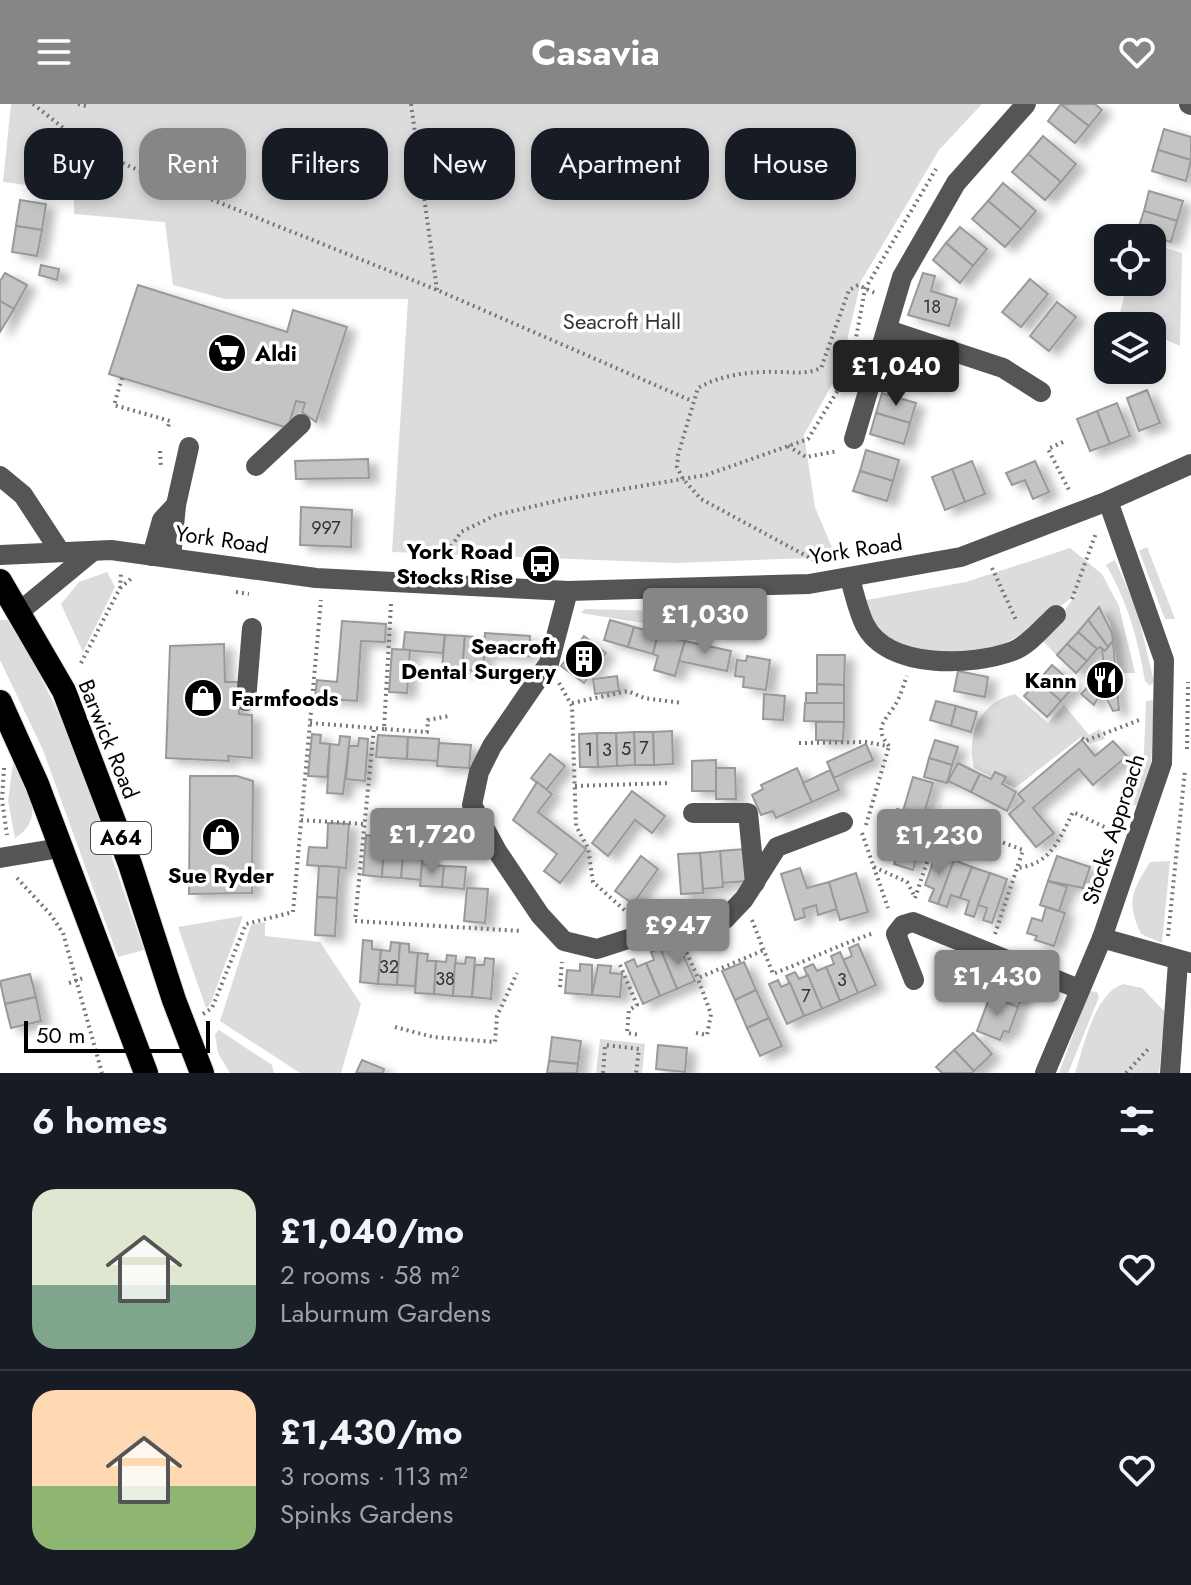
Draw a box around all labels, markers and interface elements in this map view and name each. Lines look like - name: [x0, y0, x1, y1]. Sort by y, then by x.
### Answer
- text: Casavia: [531, 26, 660, 78]
- icon: menu: [32, 30, 76, 74]
- icon: heart: [1115, 30, 1159, 74]
- chip: Buy: [24, 128, 123, 200]
- chip: Rent: [139, 128, 246, 200]
- chip: Filters: [262, 128, 388, 200]
- chip: New: [404, 128, 515, 200]
- chip: Apartment: [531, 128, 709, 200]
- chip: House: [725, 128, 856, 200]
- map controls: [1094, 224, 1166, 384]
- button: locate: [1094, 224, 1166, 296]
- house number: 18: [923, 294, 941, 320]
- park label: Seacroft Hall: [563, 305, 681, 337]
- button: layers: [1094, 312, 1166, 384]
- supermarket icon: Aldi: [206, 332, 248, 374]
- place label: Aldi: [254, 337, 297, 369]
- pin: £1,040: [831, 340, 961, 408]
- text: £1,040: [851, 347, 941, 385]
- house number: 997: [311, 515, 341, 541]
- street label: York Road: [174, 517, 270, 561]
- street label: York Road: [807, 526, 905, 572]
- place label: York Road Stocks Rise: [396, 535, 513, 592]
- bus stop icon: York Road Stocks Rise: [520, 543, 562, 585]
- pin: £1,030: [640, 588, 770, 656]
- text: £1,030: [661, 595, 749, 633]
- place label: Seacroft Dental Surgery: [401, 630, 557, 687]
- building icon: Seacroft Dental Surgery: [563, 638, 605, 680]
- restaurant icon: Kann: [1084, 659, 1126, 701]
- place label: Kann: [1024, 664, 1077, 696]
- street label: Barwick Road: [71, 675, 147, 803]
- shop icon: Farmfoods: [182, 677, 224, 719]
- place label: Farmfoods: [231, 682, 339, 714]
- house number: 7: [639, 735, 649, 761]
- house number: 5: [621, 736, 631, 762]
- house number: 1: [585, 737, 593, 763]
- house number: 3: [602, 737, 612, 763]
- street label: Stocks Approach: [1074, 750, 1152, 908]
- pin: £1,720: [367, 808, 497, 876]
- pin: £1,230: [874, 809, 1004, 877]
- text: £1,720: [388, 815, 476, 853]
- shop icon: Sue Ryder: [200, 816, 242, 858]
- text: £1,230: [895, 816, 983, 854]
- road number: A64: [91, 822, 151, 854]
- place label: Sue Ryder: [168, 859, 274, 891]
- pin: £947: [631, 899, 725, 967]
- text: £947: [644, 906, 712, 944]
- pin: £1,430: [932, 950, 1062, 1018]
- house number: 32: [379, 954, 399, 980]
- text: £1,430: [952, 957, 1042, 995]
- house number: 38: [435, 966, 455, 992]
- house number: 3: [837, 967, 847, 993]
- house number: 7: [801, 983, 811, 1009]
- scale bar: [24, 1017, 210, 1053]
- text: 50 m: [36, 1019, 85, 1051]
- text: 6 homes: [32, 1097, 167, 1146]
- icon: filters: [1115, 1099, 1159, 1143]
- text: £1,040/mo: [280, 1207, 464, 1256]
- icon: home: [96, 1221, 192, 1317]
- icon: heart: [1115, 1247, 1159, 1291]
- text: 2 rooms · 58 m²: [280, 1256, 460, 1294]
- text: Laburnum Gardens: [280, 1294, 491, 1332]
- text: £1,430/mo: [280, 1408, 463, 1457]
- icon: home: [96, 1422, 192, 1518]
- icon: heart: [1115, 1448, 1159, 1492]
- text: 3 rooms · 113 m²: [280, 1457, 468, 1495]
- text: Spinks Gardens: [280, 1495, 453, 1533]

